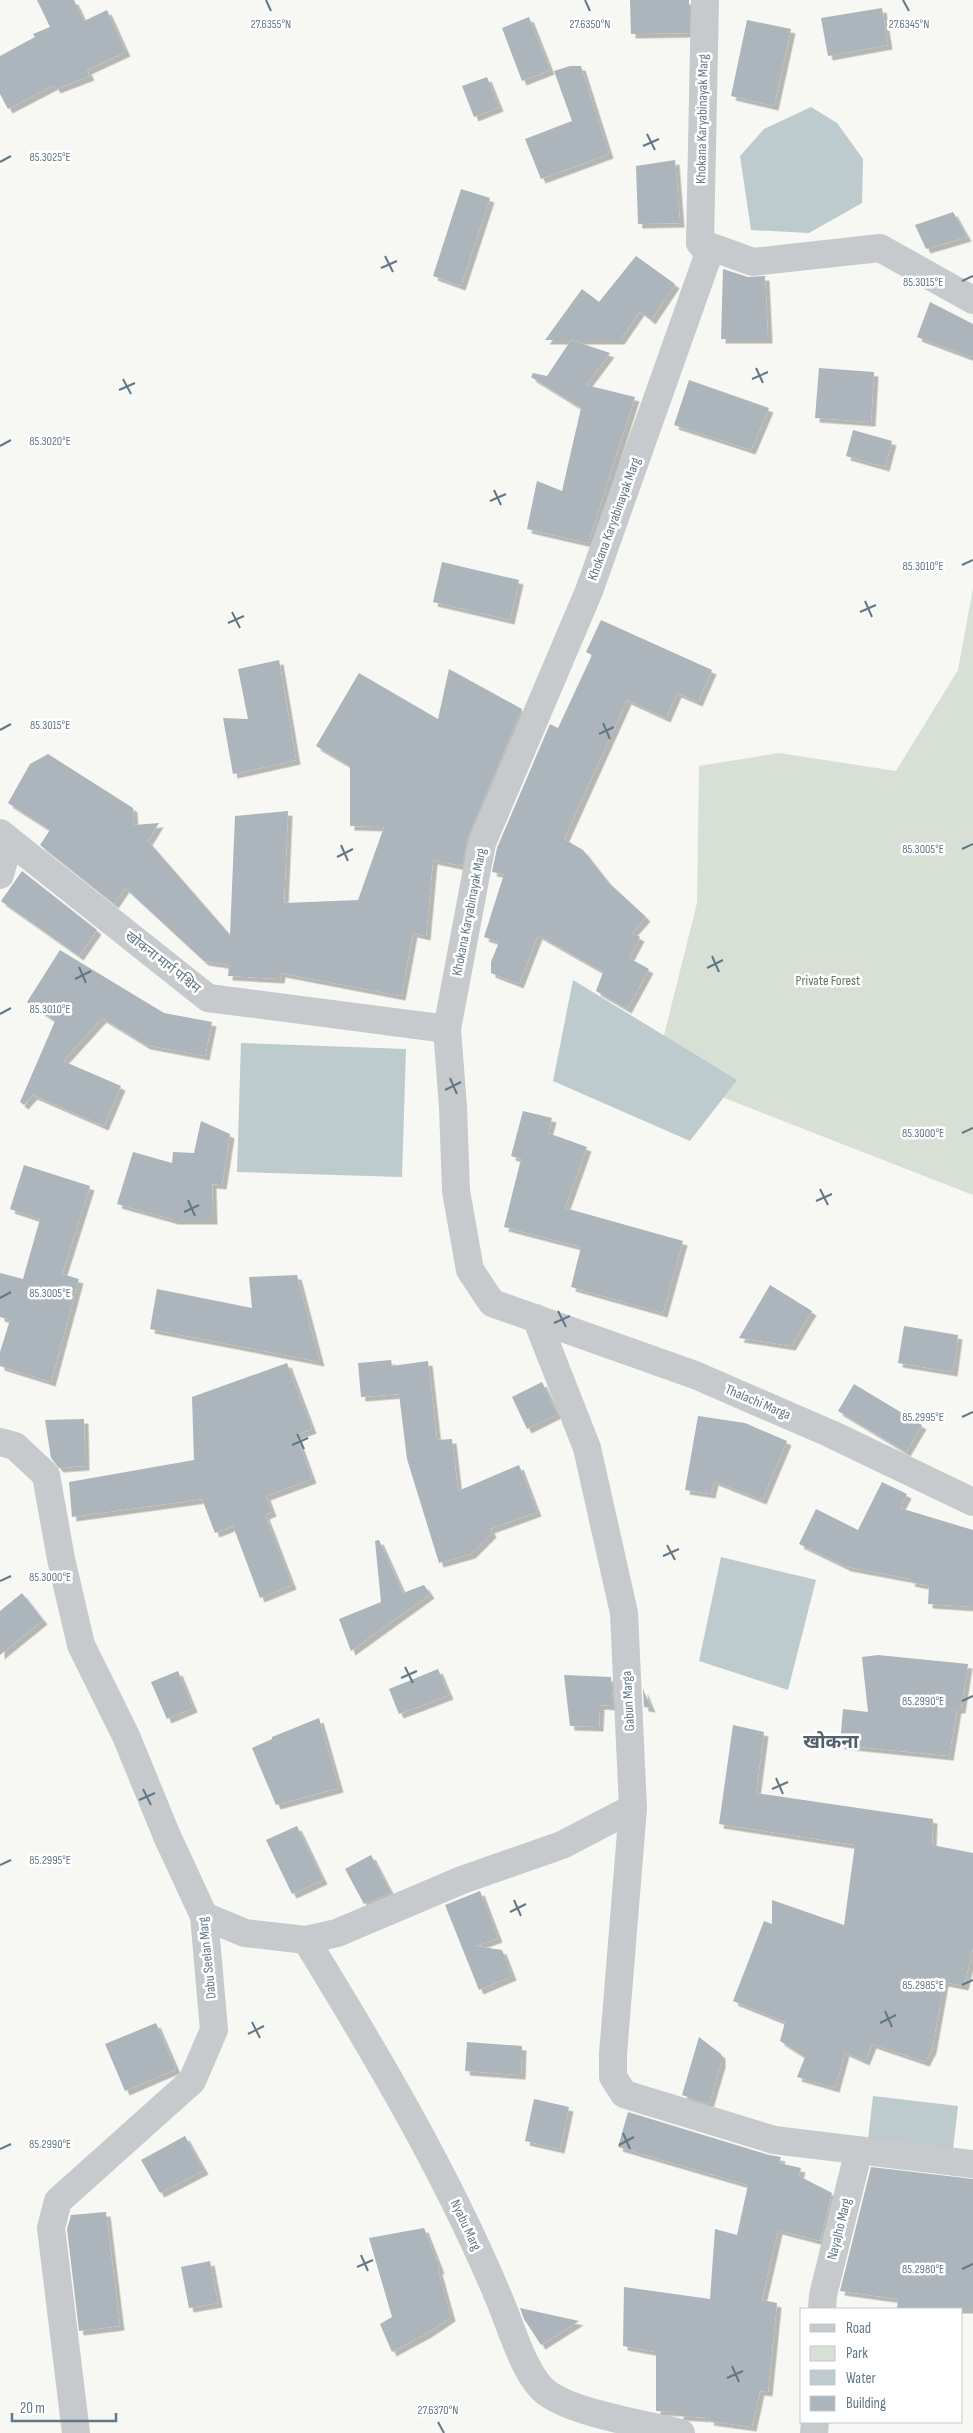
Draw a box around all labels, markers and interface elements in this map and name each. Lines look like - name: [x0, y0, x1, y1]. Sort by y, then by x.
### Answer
- text: 27.6355°N: [251, 17, 291, 32]
- text: 27.6350°N: [570, 17, 610, 32]
- text: 27.6345°N: [889, 17, 929, 32]
- street label: Khokana Karyabinayak Marg: [692, 54, 712, 184]
- text: 85.3025°E: [30, 150, 71, 165]
- text: 85.3015°E: [903, 275, 943, 290]
- text: 85.3020°E: [29, 434, 71, 449]
- street label: Khokana Karyabinayak Marg: [584, 455, 644, 583]
- text: 85.3010°E: [903, 559, 943, 574]
- text: 85.3015°E: [30, 718, 70, 733]
- text: 85.3005°E: [902, 842, 944, 857]
- street label: Khokana Karyabinayak Marg: [448, 846, 490, 977]
- street label: खोकना मार्ग पश्चिम: [122, 927, 205, 997]
- park label: Private Forest: [796, 972, 860, 989]
- text: 85.3010°E: [30, 1002, 70, 1017]
- text: 85.3000°E: [902, 1126, 944, 1141]
- text: 85.3005°E: [29, 1286, 71, 1301]
- street label: Thalachi Marga: [723, 1381, 793, 1423]
- text: 85.2995°E: [902, 1410, 944, 1425]
- text: 85.3000°E: [29, 1570, 71, 1585]
- street label: Gabun Marga: [618, 1670, 638, 1732]
- text: 85.2990°E: [902, 1694, 944, 1709]
- district label: खोकना: [803, 1731, 859, 1754]
- text: 85.2995°E: [29, 1853, 71, 1868]
- street label: Dabu Seelan Marg: [194, 1916, 220, 2000]
- text: 85.2985°E: [902, 1978, 944, 1993]
- text: 85.2990°E: [29, 2137, 71, 2152]
- street label: NayaJho Marg: [823, 2196, 855, 2262]
- street label: Nyabu Marg: [447, 2197, 485, 2254]
- text: 85.2980°E: [902, 2262, 944, 2277]
- legend: [800, 2308, 963, 2423]
- text: Road: [846, 2319, 871, 2338]
- text: Park: [846, 2344, 868, 2363]
- text: Water: [846, 2369, 877, 2388]
- scale bar: [12, 2390, 116, 2422]
- text: Building: [846, 2394, 886, 2413]
- text: 20 m: [20, 2399, 45, 2418]
- text: 27.6370°N: [418, 2403, 458, 2418]

